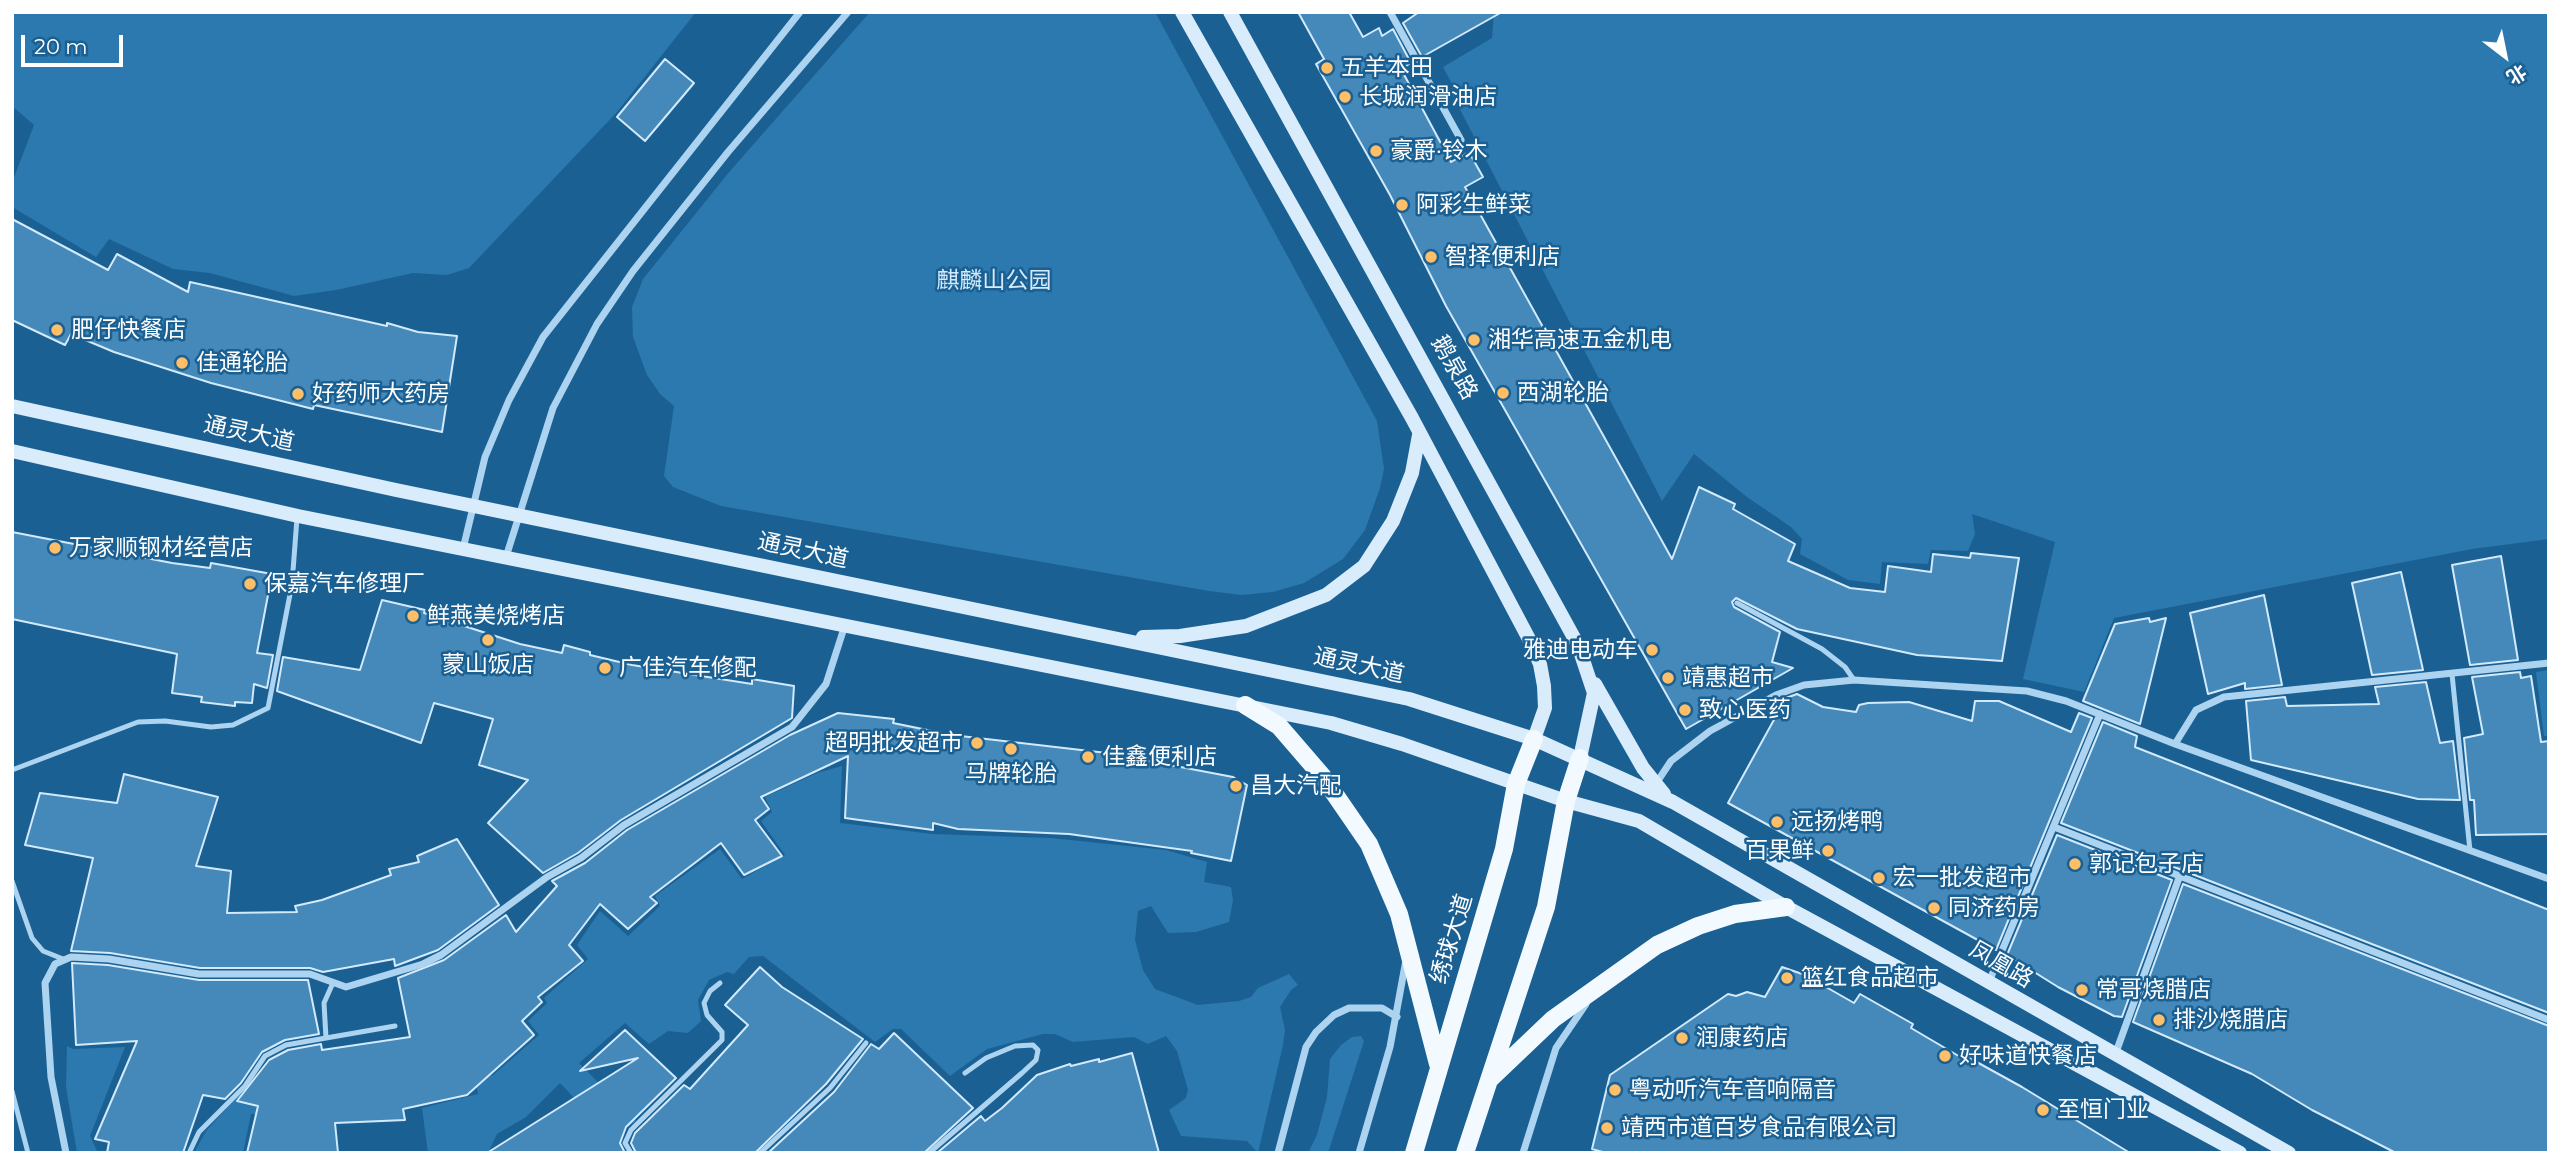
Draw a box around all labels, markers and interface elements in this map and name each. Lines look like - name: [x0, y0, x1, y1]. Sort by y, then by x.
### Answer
- scale bar: [24, 21, 126, 65]
- north arrow: [2470, 21, 2540, 91]
- text: 20 m: [34, 34, 88, 59]
- place label: 五羊本田: [1341, 54, 1433, 82]
- text: 北: [2502, 59, 2531, 89]
- marker: 五羊本田: [1319, 60, 1335, 76]
- place label: 长城润滑油店: [1359, 83, 1497, 111]
- marker: 长城润滑油店: [1337, 89, 1353, 105]
- place label: 豪爵·铃木: [1390, 137, 1488, 165]
- marker: 豪爵·铃木: [1368, 143, 1384, 159]
- place label: 阿彩生鲜菜: [1416, 191, 1531, 219]
- marker: 阿彩生鲜菜: [1394, 197, 1410, 213]
- place label: 智择便利店: [1445, 243, 1560, 271]
- marker: 智择便利店: [1423, 249, 1439, 265]
- park label: 麒麟山公园: [937, 267, 1051, 295]
- place label: 肥仔快餐店: [71, 316, 186, 344]
- marker: 肥仔快餐店: [49, 322, 65, 338]
- place label: 湘华高速五金机电: [1488, 326, 1672, 354]
- street label: 鹅泉路: [1425, 331, 1483, 405]
- marker: 湘华高速五金机电: [1466, 332, 1482, 348]
- place label: 佳通轮胎: [196, 349, 288, 377]
- marker: 佳通轮胎: [174, 355, 190, 371]
- place label: 西湖轮胎: [1517, 379, 1609, 407]
- place label: 好药师大药房: [312, 380, 450, 408]
- marker: 西湖轮胎: [1495, 385, 1511, 401]
- marker: 好药师大药房: [290, 386, 306, 402]
- street label: 通灵大道: [201, 411, 297, 457]
- street label: 通灵大道: [755, 528, 851, 574]
- place label: 万家顺钢材经营店: [69, 534, 253, 562]
- marker: 万家顺钢材经营店: [47, 540, 63, 556]
- place label: 保嘉汽车修理厂: [264, 570, 425, 598]
- marker: 保嘉汽车修理厂: [242, 576, 258, 592]
- place label: 鲜燕美烧烤店: [427, 602, 565, 630]
- marker: 鲜燕美烧烤店: [405, 608, 421, 624]
- marker: 蒙山饭店: [480, 632, 496, 648]
- place label: 雅迪电动车: [1523, 636, 1638, 664]
- marker: 雅迪电动车: [1644, 642, 1660, 658]
- street label: 通灵大道: [1311, 643, 1407, 689]
- place label: 蒙山饭店: [442, 651, 534, 679]
- place label: 广佳汽车修配: [619, 654, 757, 682]
- marker: 广佳汽车修配: [597, 660, 613, 676]
- place label: 靖惠超市: [1682, 664, 1774, 692]
- marker: 靖惠超市: [1660, 670, 1676, 686]
- place label: 致心医药: [1699, 696, 1791, 724]
- marker: 致心医药: [1677, 702, 1693, 718]
- place label: 超明批发超市: [825, 729, 963, 757]
- marker: 超明批发超市: [969, 735, 985, 751]
- marker: 马牌轮胎: [1003, 741, 1019, 757]
- place label: 佳鑫便利店: [1102, 743, 1217, 771]
- marker: 佳鑫便利店: [1080, 749, 1096, 765]
- place label: 马牌轮胎: [965, 760, 1057, 788]
- place label: 昌大汽配: [1250, 772, 1342, 800]
- marker: 昌大汽配: [1228, 778, 1244, 794]
- place label: 远扬烤鸭: [1791, 808, 1883, 836]
- marker: 远扬烤鸭: [1769, 814, 1785, 830]
- place label: 百果鲜: [1745, 837, 1814, 865]
- marker: 百果鲜: [1820, 843, 1836, 859]
- place label: 郭记包子店: [2089, 850, 2204, 878]
- marker: 郭记包子店: [2067, 856, 2083, 872]
- place label: 宏一批发超市: [1893, 864, 2031, 892]
- marker: 宏一批发超市: [1871, 870, 1887, 886]
- street label: 绣球大道: [1425, 891, 1479, 987]
- place label: 同济药房: [1948, 894, 2040, 922]
- marker: 同济药房: [1926, 900, 1942, 916]
- street label: 凤凰路: [1964, 936, 2038, 994]
- place label: 篮红食品超市: [1801, 964, 1939, 992]
- marker: 篮红食品超市: [1779, 970, 1795, 986]
- place label: 常哥烧腊店: [2096, 976, 2211, 1004]
- marker: 常哥烧腊店: [2074, 982, 2090, 998]
- place label: 排沙烧腊店: [2173, 1006, 2288, 1034]
- marker: 排沙烧腊店: [2151, 1012, 2167, 1028]
- place label: 润康药店: [1696, 1024, 1788, 1052]
- marker: 润康药店: [1674, 1030, 1690, 1046]
- place label: 好味道快餐店: [1959, 1042, 2097, 1070]
- marker: 好味道快餐店: [1937, 1048, 1953, 1064]
- place label: 粤动听汽车音响隔音: [1629, 1076, 1836, 1104]
- marker: 粤动听汽车音响隔音: [1607, 1082, 1623, 1098]
- place label: 至恒门业: [2057, 1096, 2149, 1124]
- marker: 至恒门业: [2035, 1102, 2051, 1118]
- place label: 靖西市道百岁食品有限公司: [1621, 1114, 1897, 1142]
- marker: 靖西市道百岁食品有限公司: [1599, 1120, 1615, 1136]

